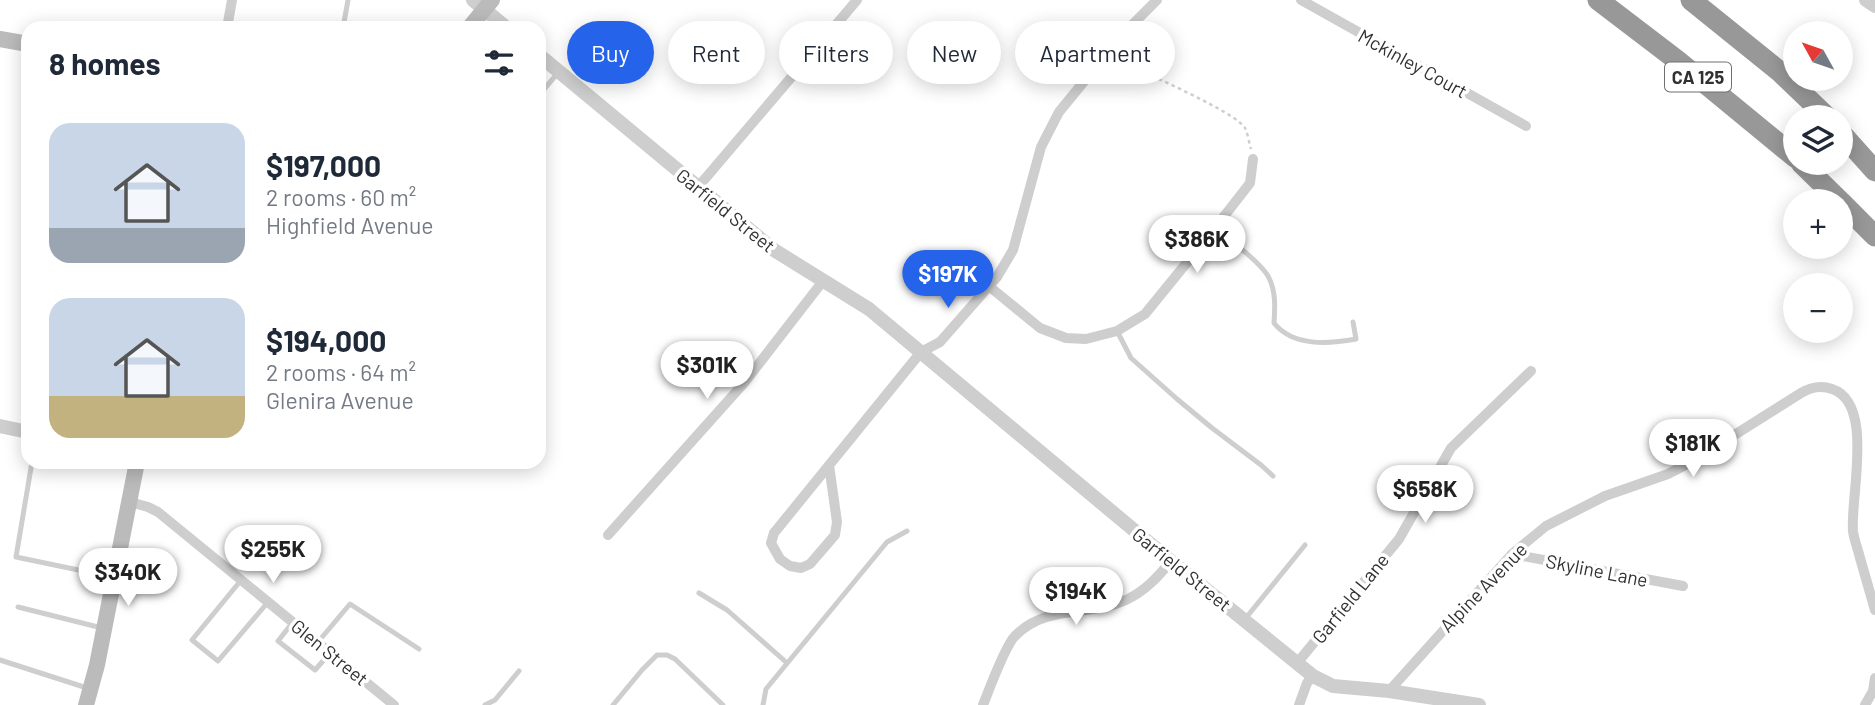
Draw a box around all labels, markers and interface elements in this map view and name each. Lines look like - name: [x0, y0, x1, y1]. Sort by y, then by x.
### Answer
- chip: Buy: [567, 21, 654, 84]
- chip: Rent: [668, 21, 765, 84]
- chip: Filters: [779, 21, 893, 84]
- chip: New: [907, 21, 1001, 84]
- chip: Apartment: [1015, 21, 1175, 84]
- north arrow: [1783, 21, 1853, 91]
- map controls: [1783, 21, 1853, 343]
- street label: Mckinley Court: [1354, 24, 1472, 102]
- icon: filters: [480, 44, 518, 82]
- text: 8 homes: [49, 45, 160, 81]
- road number: CA 125: [1665, 62, 1731, 92]
- button: layers: [1783, 105, 1853, 175]
- text: $197,000: [266, 147, 381, 183]
- icon: home: [105, 151, 189, 235]
- street label: Garfield Street: [672, 163, 780, 257]
- text: 2 rooms · 60 m²: [266, 183, 416, 211]
- button: +: [1783, 189, 1853, 259]
- text: Highfield Avenue: [266, 211, 434, 239]
- pin: $386K: [1148, 216, 1246, 275]
- text: $386K: [1165, 224, 1229, 252]
- pin: $197K: [899, 250, 997, 310]
- text: $197K: [918, 259, 978, 287]
- button: −: [1783, 273, 1853, 343]
- text: $194,000: [266, 322, 386, 358]
- icon: home: [105, 326, 189, 410]
- pin: $301K: [658, 342, 756, 401]
- text: $301K: [677, 350, 737, 378]
- text: 2 rooms · 64 m²: [266, 358, 416, 386]
- text: Glenira Avenue: [266, 386, 414, 414]
- pin: $181K: [1644, 420, 1742, 479]
- text: $181K: [1665, 428, 1721, 456]
- pin: $658K: [1376, 466, 1474, 525]
- text: $658K: [1393, 474, 1457, 502]
- street label: Garfield Street: [1128, 522, 1236, 616]
- pin: $255K: [224, 526, 322, 585]
- text: $255K: [240, 534, 306, 562]
- street label: Alpine Avenue: [1435, 537, 1531, 637]
- pin: $340K: [79, 548, 177, 608]
- street label: Garfield Lane: [1307, 548, 1393, 648]
- street label: Skyline Lane: [1544, 549, 1650, 591]
- text: $340K: [95, 557, 162, 585]
- pin: $194K: [1027, 568, 1125, 627]
- text: $194K: [1045, 576, 1107, 604]
- street label: Glen Street: [287, 614, 373, 690]

